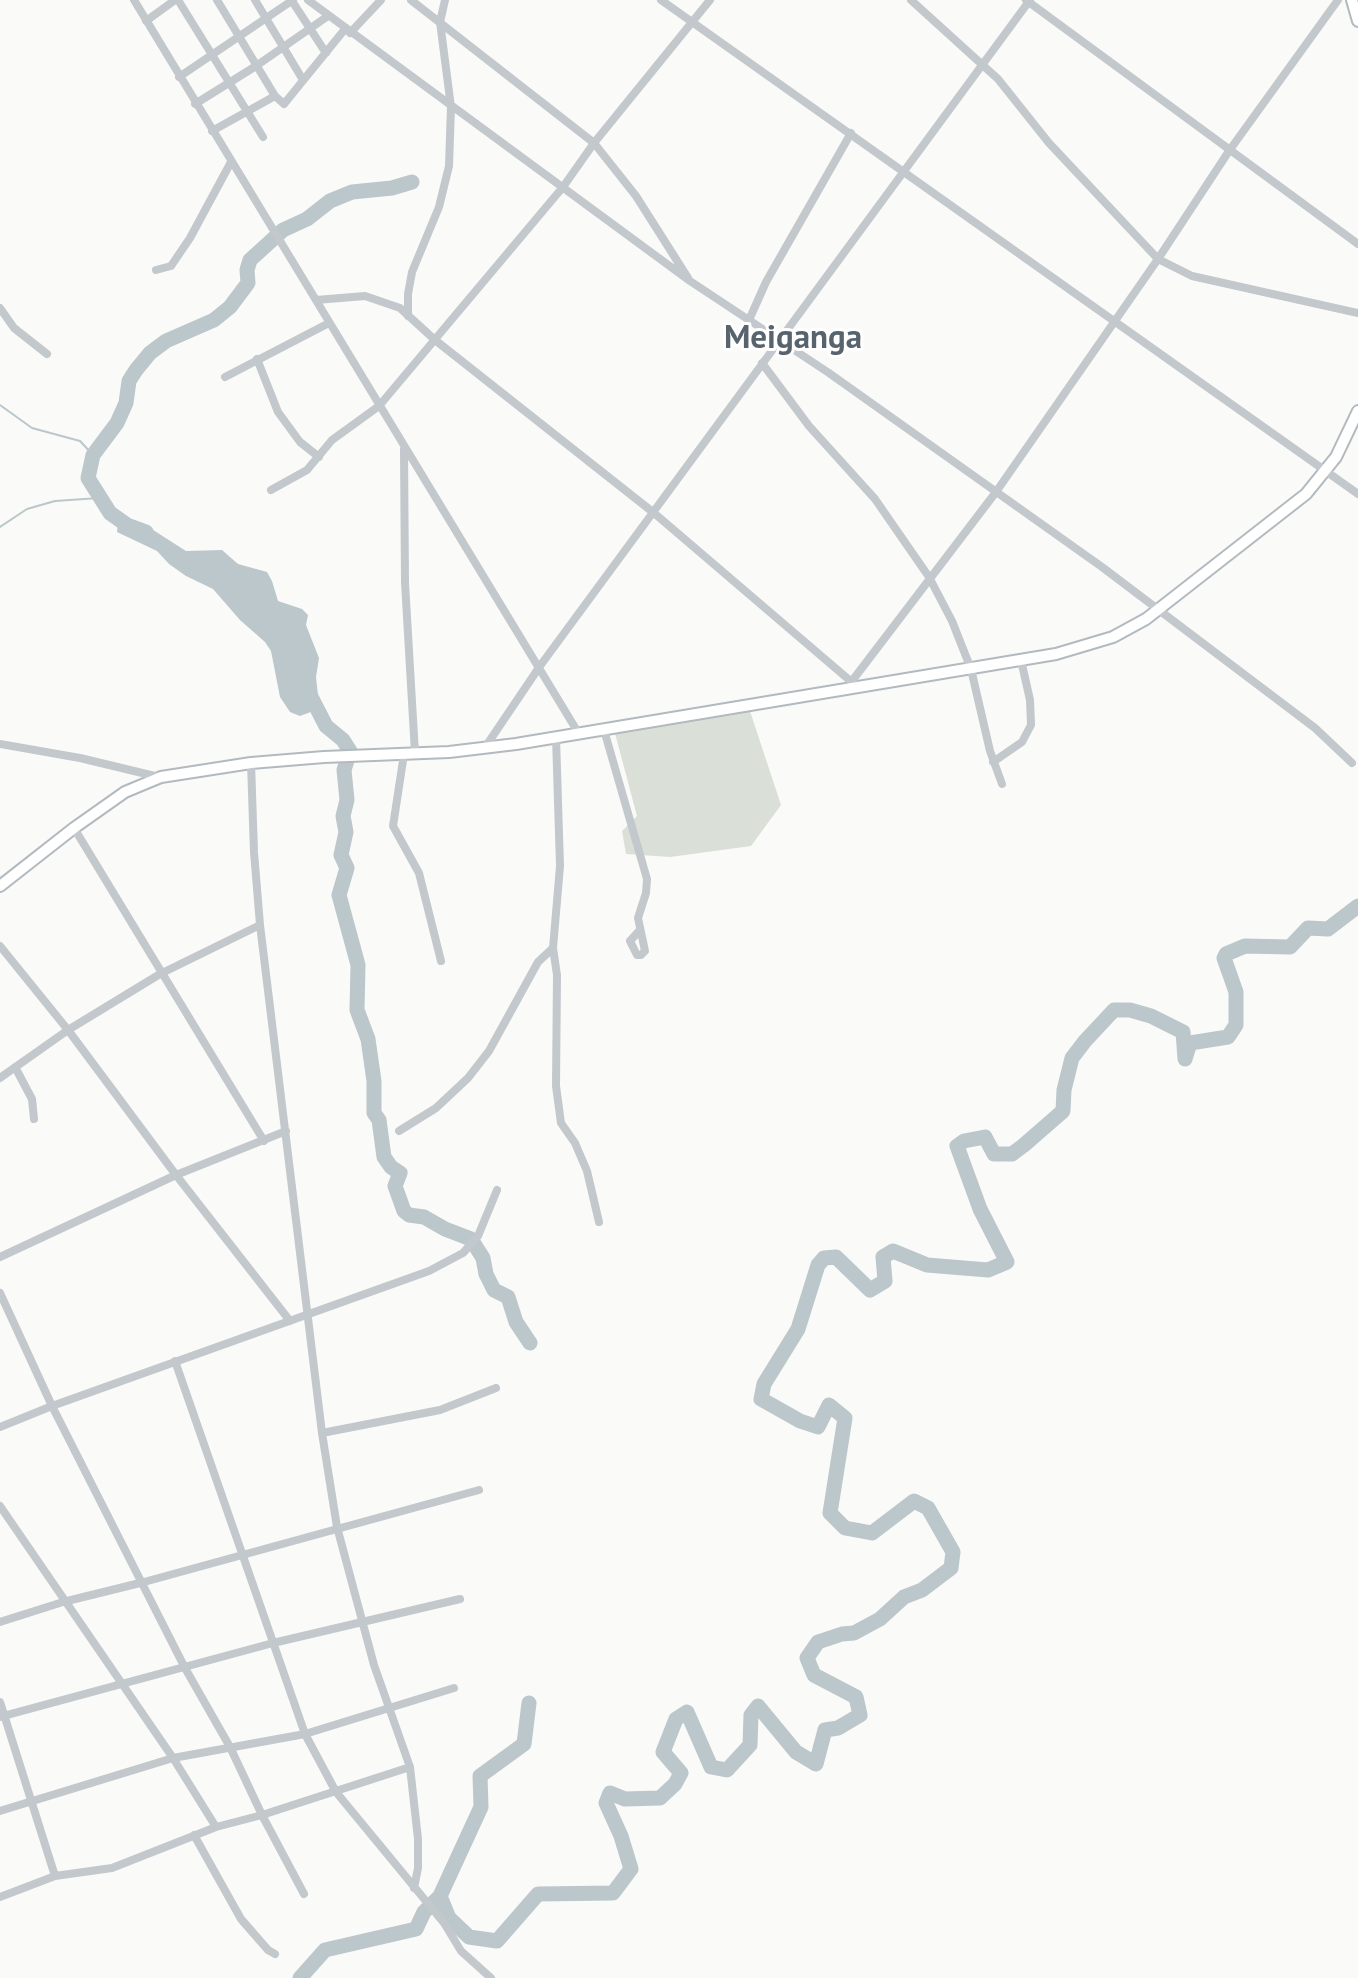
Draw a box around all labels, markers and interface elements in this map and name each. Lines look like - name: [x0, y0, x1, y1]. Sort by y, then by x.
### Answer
- district label: Meiganga: [724, 319, 862, 359]

